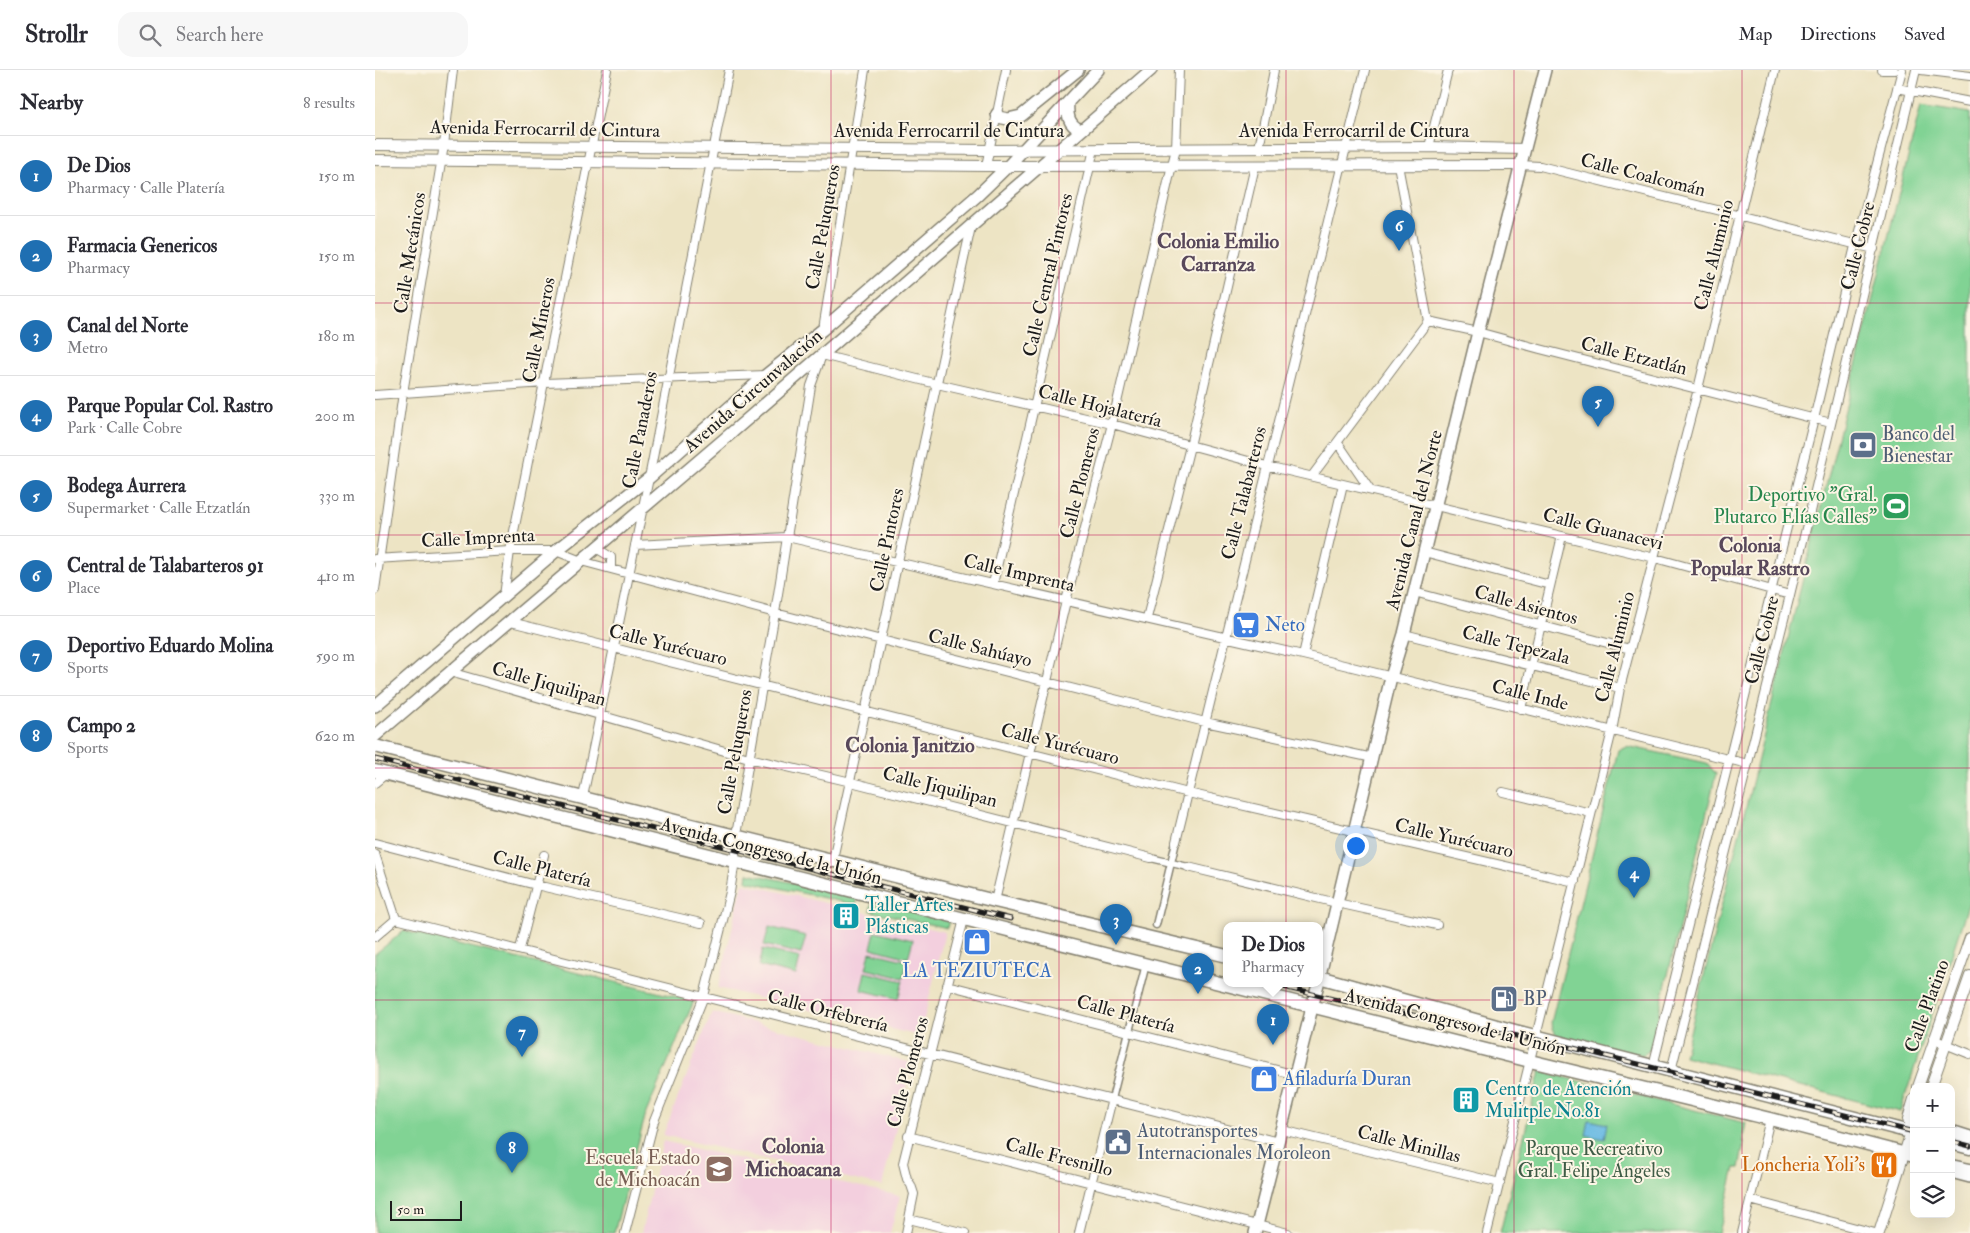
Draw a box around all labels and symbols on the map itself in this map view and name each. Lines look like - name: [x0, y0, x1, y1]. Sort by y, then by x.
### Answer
- street label: Avenida Ferrocarril de Cintura: [429, 115, 661, 143]
- street label: Avenida Ferrocarril de Cintura: [833, 119, 1064, 143]
- street label: Avenida Ferrocarril de Cintura: [1238, 119, 1469, 143]
- street label: Calle Coalcomán: [1578, 148, 1708, 202]
- street label: Calle Peluqueros: [800, 163, 846, 291]
- street label: Calle Mecánicos: [389, 191, 431, 315]
- street label: Calle Central Pintores: [1017, 191, 1079, 359]
- street label: Calle Aluminio: [1689, 197, 1739, 313]
- street label: Calle Cobre: [1835, 199, 1881, 293]
- pin: 6: [1383, 210, 1415, 251]
- district label: Colonia Emilio Carranza: [1157, 229, 1279, 277]
- street label: Calle Mineros: [517, 275, 561, 385]
- street label: Avenida Circunvalación: [678, 324, 828, 459]
- street label: Calle Etzatlán: [1578, 331, 1690, 381]
- street label: Calle Panaderos: [617, 369, 663, 491]
- street label: Calle Hojalatería: [1036, 379, 1165, 433]
- pin: 5: [1582, 386, 1614, 427]
- place label: Banco del Bienestar: [1882, 422, 1955, 468]
- street label: Calle Talabarteros: [1216, 424, 1272, 562]
- street label: Calle Plomeros: [1055, 425, 1105, 541]
- street label: Avenida Canal del Norte: [1380, 427, 1448, 613]
- bank icon: Banco del Bienestar: [1848, 430, 1878, 460]
- place label: Deportivo "Gral. Plutarco Elías Calles": [1714, 483, 1877, 529]
- street label: Calle Pintores: [864, 486, 910, 594]
- sports icon: Deportivo "Gral. Plutarco Elías Calles": [1881, 491, 1911, 521]
- street label: Calle Guanacevi: [1540, 502, 1666, 556]
- street label: Calle Imprenta: [421, 523, 536, 554]
- district label: Colonia Popular Rastro: [1690, 533, 1810, 582]
- street label: Calle Imprenta: [961, 549, 1077, 599]
- street label: Calle Asientos: [1472, 580, 1580, 630]
- street label: Calle Aluminio: [1590, 589, 1640, 705]
- street label: Calle Cobre: [1739, 593, 1785, 687]
- supermarket icon: Neto: [1231, 610, 1261, 640]
- place label: Neto: [1265, 613, 1305, 637]
- street label: Calle Yurécuaro: [606, 619, 730, 671]
- street label: Calle Tepezala: [1459, 620, 1573, 671]
- street label: Calle Sahúayo: [926, 623, 1034, 673]
- street label: Calle Jiquilipan: [489, 656, 609, 713]
- street label: Calle Inde: [1489, 674, 1571, 716]
- street label: Calle Peluqueros: [712, 688, 758, 816]
- street label: Calle Yurécuaro: [998, 718, 1122, 770]
- district label: Colonia Janitzio: [845, 733, 975, 758]
- street label: Calle Jiquilipan: [880, 761, 1000, 814]
- street label: Avenida Congreso de la Unión: [657, 812, 884, 890]
- street label: Calle Yurécuaro: [1392, 813, 1516, 863]
- your location: [1343, 833, 1369, 859]
- street label: Calle Platería: [490, 845, 594, 893]
- pin: 4: [1618, 857, 1650, 898]
- place label: Taller Artes Plásticas: [865, 893, 953, 939]
- building icon: Taller Artes Plásticas: [831, 901, 861, 931]
- pin: 3: [1100, 904, 1132, 945]
- shop icon: LA TEZIUTECA: [962, 927, 992, 957]
- pin: 2: [1182, 953, 1214, 994]
- street label: Calle Platino: [1899, 956, 1955, 1056]
- place label: LA TEZIUTECA: [902, 959, 1052, 983]
- street label: Avenida Congreso de la Unión: [1341, 983, 1568, 1061]
- street label: Calle Orfebrería: [765, 984, 891, 1038]
- fuel station icon: BP: [1489, 984, 1519, 1014]
- place label: BP: [1523, 987, 1547, 1011]
- street label: Calle Platería: [1074, 989, 1178, 1039]
- pin: 1: [1257, 1004, 1289, 1045]
- street label: Calle Plomeros: [882, 1014, 934, 1130]
- pin: 7: [506, 1016, 538, 1057]
- shop icon: Afiladuría Duran: [1249, 1064, 1279, 1094]
- place label: Afiladuría Duran: [1282, 1067, 1412, 1091]
- place label: Centro de Atención Mulitple No.81: [1485, 1077, 1632, 1124]
- building icon: Centro de Atención Mulitple No.81: [1451, 1085, 1481, 1115]
- place label: Autotransportes Internacionales Moroleon: [1136, 1119, 1331, 1165]
- street label: Calle Minillas: [1355, 1120, 1463, 1168]
- public building icon: Autotransportes Internacionales Moroleon: [1103, 1127, 1133, 1157]
- pin: 8: [496, 1132, 528, 1173]
- street label: Calle Fresnillo: [1003, 1132, 1115, 1182]
- district label: Colonia Michoacana: [744, 1134, 842, 1182]
- park label: Parque Recreativo Gral. Felipe Ángeles: [1518, 1137, 1670, 1184]
- place label: Escuela Estado de Michoacán: [585, 1146, 700, 1192]
- restaurant icon: Loncheria Yoli's: [1869, 1150, 1899, 1180]
- place label: Loncheria Yoli's: [1742, 1153, 1865, 1177]
- school or university icon: Escuela Estado de Michoacán: [704, 1154, 734, 1184]
- scale bar: [390, 1198, 463, 1221]

